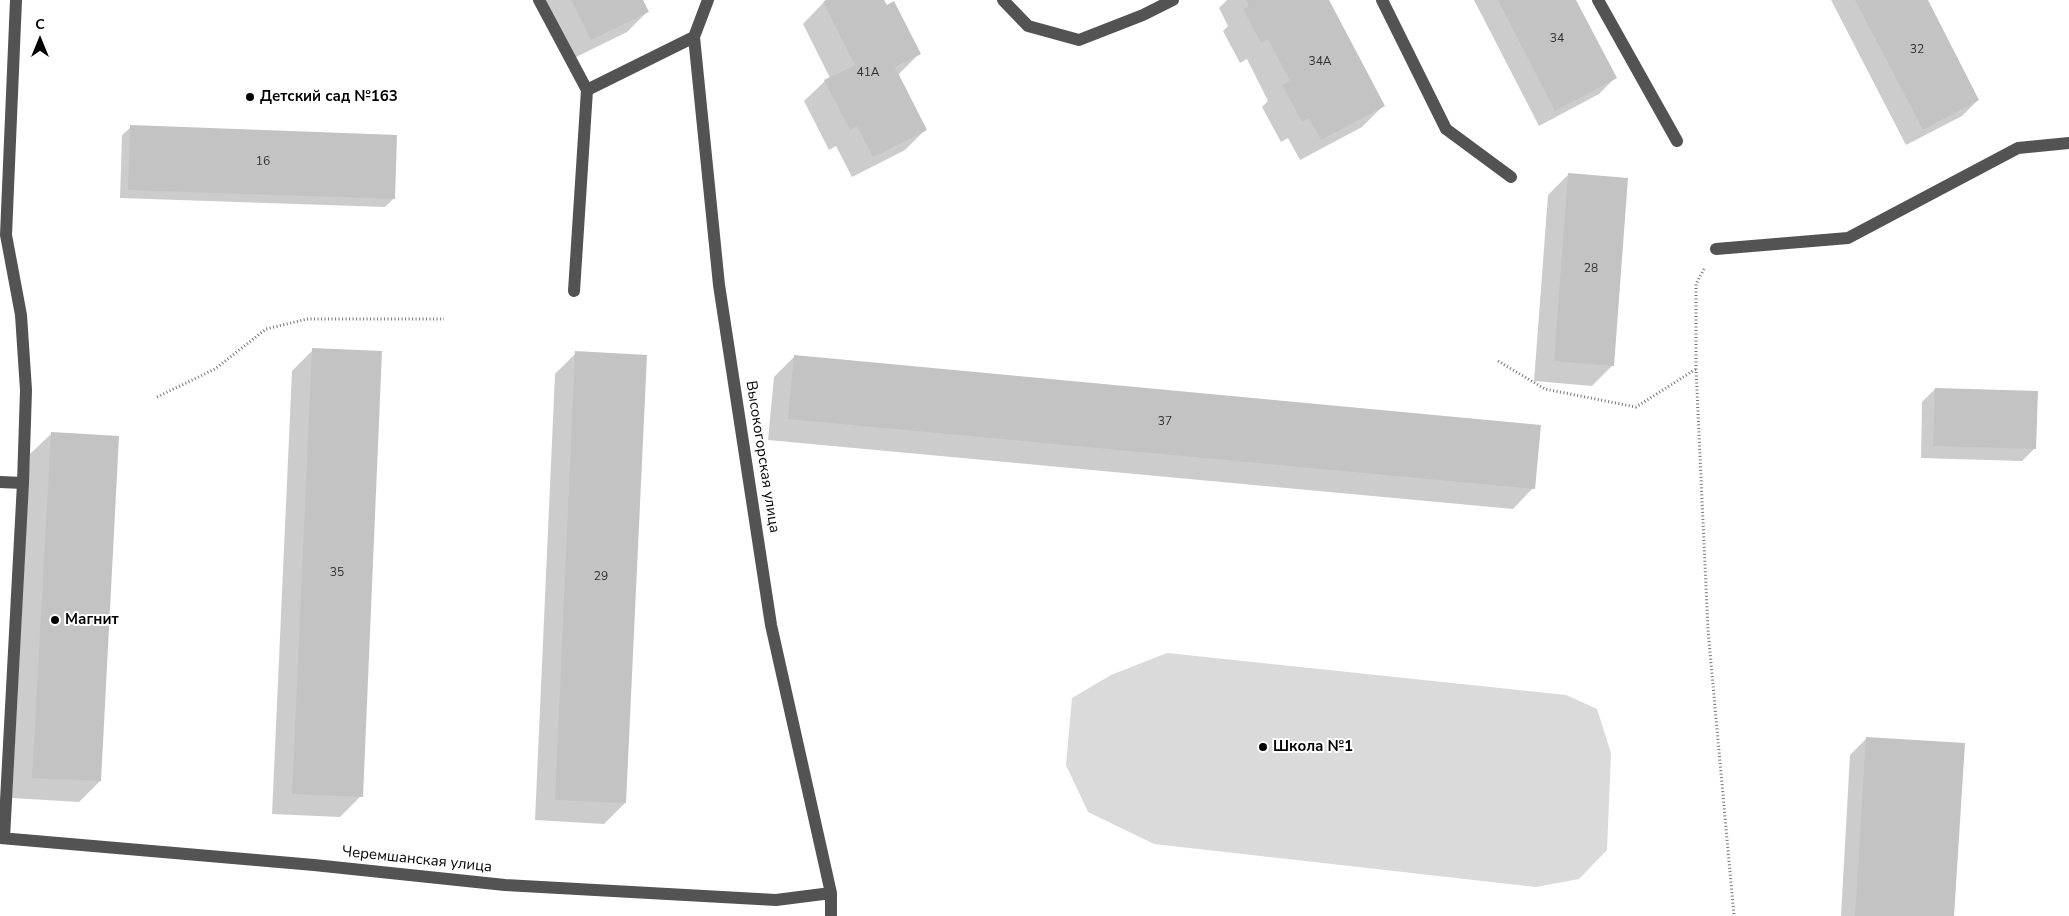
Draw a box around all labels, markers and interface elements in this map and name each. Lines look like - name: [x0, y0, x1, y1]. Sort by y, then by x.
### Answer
- north arrow: [15, 15, 65, 65]
- text: С: [35, 15, 45, 34]
- house number: 34: [1550, 32, 1564, 46]
- house number: 32: [1910, 43, 1924, 57]
- house number: 34А: [1308, 55, 1332, 69]
- house number: 41А: [856, 66, 880, 80]
- place label: Детский сад №163: [260, 88, 398, 106]
- marker: Детский сад №163: [244, 91, 256, 103]
- house number: 16: [256, 155, 270, 169]
- house number: 28: [1584, 262, 1598, 276]
- street label: Высокогорская улица: [741, 380, 783, 534]
- house number: 37: [1158, 415, 1172, 429]
- house number: 35: [330, 566, 344, 580]
- house number: 29: [594, 570, 608, 584]
- place label: Магнит: [65, 611, 119, 629]
- marker: Магнит: [49, 614, 61, 626]
- place label: Школа №1: [1273, 738, 1353, 756]
- marker: Школа №1: [1257, 741, 1269, 753]
- street label: Черемшанская улица: [341, 843, 493, 877]

